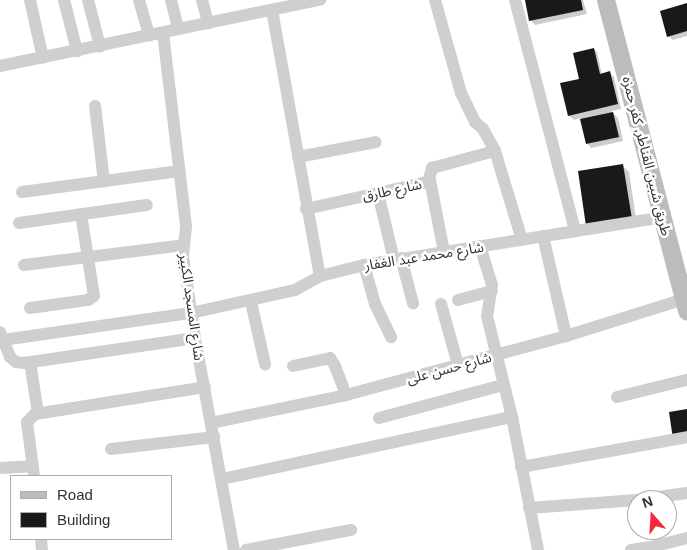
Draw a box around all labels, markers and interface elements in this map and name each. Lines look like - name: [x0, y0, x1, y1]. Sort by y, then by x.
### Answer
- street label: طريق شبين القناطر, كفر حمزه: [619, 74, 675, 238]
- street label: شارع طارق: [361, 176, 423, 204]
- street label: شارع محمد عبد الغفار: [363, 238, 485, 274]
- street label: شارع المسجد الكبير: [176, 252, 208, 362]
- street label: شارع حسن على: [405, 349, 493, 387]
- legend: [10, 475, 172, 540]
- text: Road: [57, 486, 93, 503]
- north arrow: [627, 490, 677, 540]
- text: N: [640, 493, 655, 511]
- text: Building: [57, 511, 110, 528]

